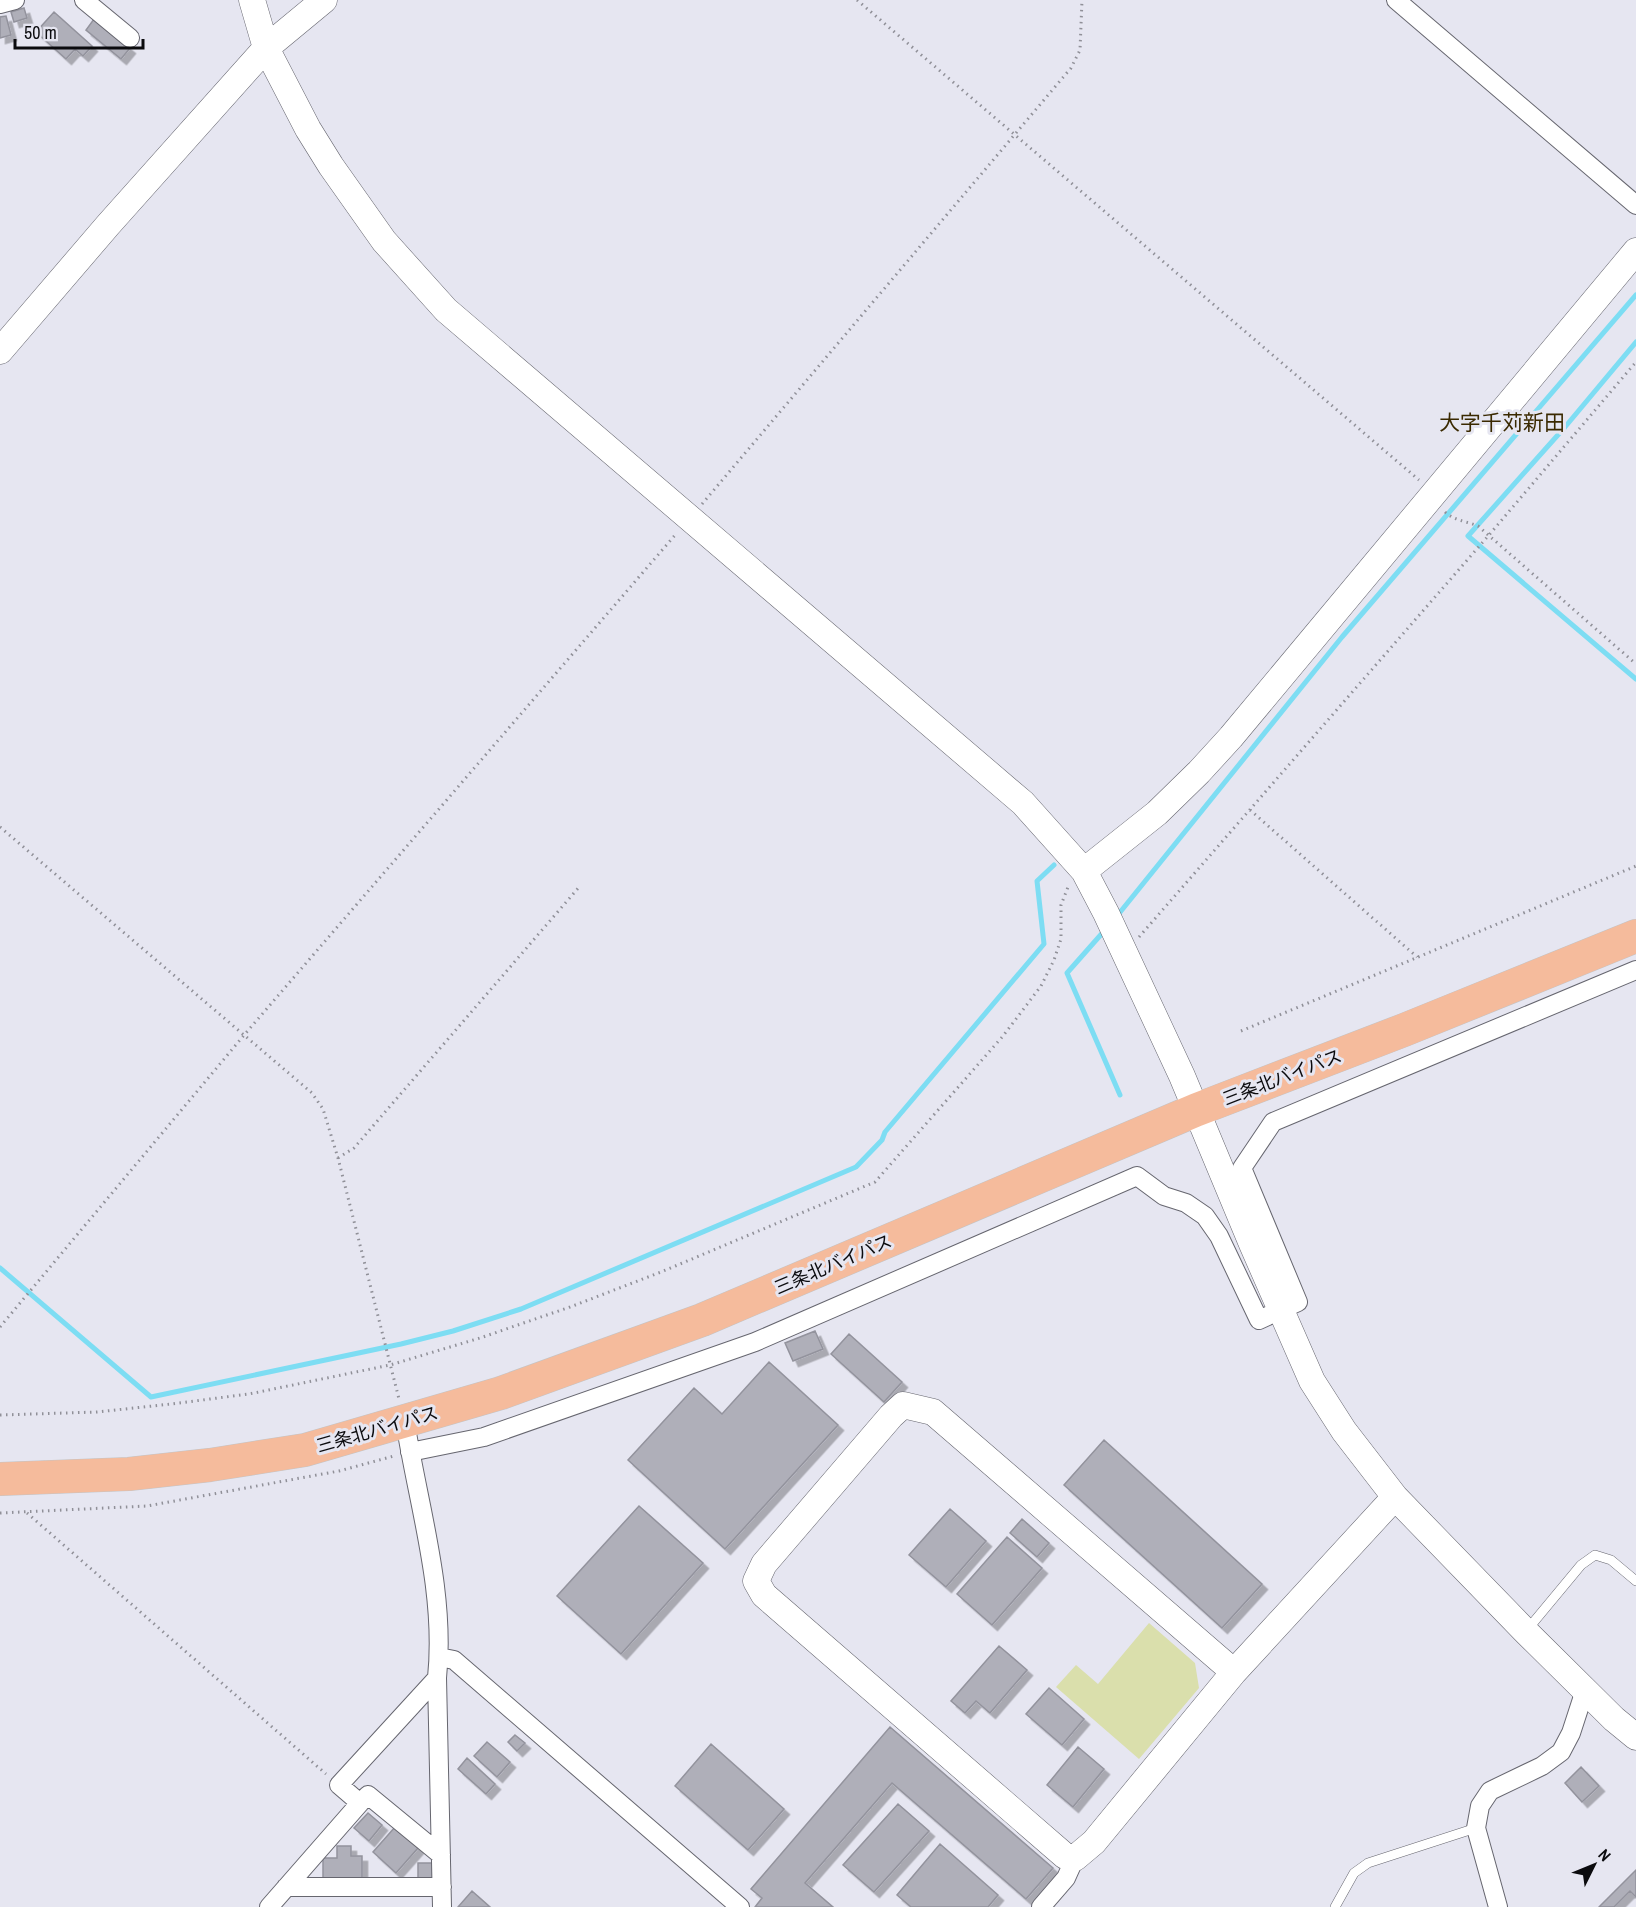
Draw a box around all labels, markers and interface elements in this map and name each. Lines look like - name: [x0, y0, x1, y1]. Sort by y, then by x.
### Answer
- scale bar: [15, 12, 142, 50]
- text: 50 m: [24, 20, 57, 45]
- district label: 大字千苅新田: [1439, 408, 1565, 437]
- street label: 三条北バイパス: [1219, 1043, 1345, 1111]
- street label: 三条北バイパス: [770, 1228, 896, 1300]
- street label: 三条北バイパス: [313, 1400, 441, 1458]
- north arrow: [1564, 1835, 1624, 1895]
- text: N: [1594, 1844, 1616, 1866]

